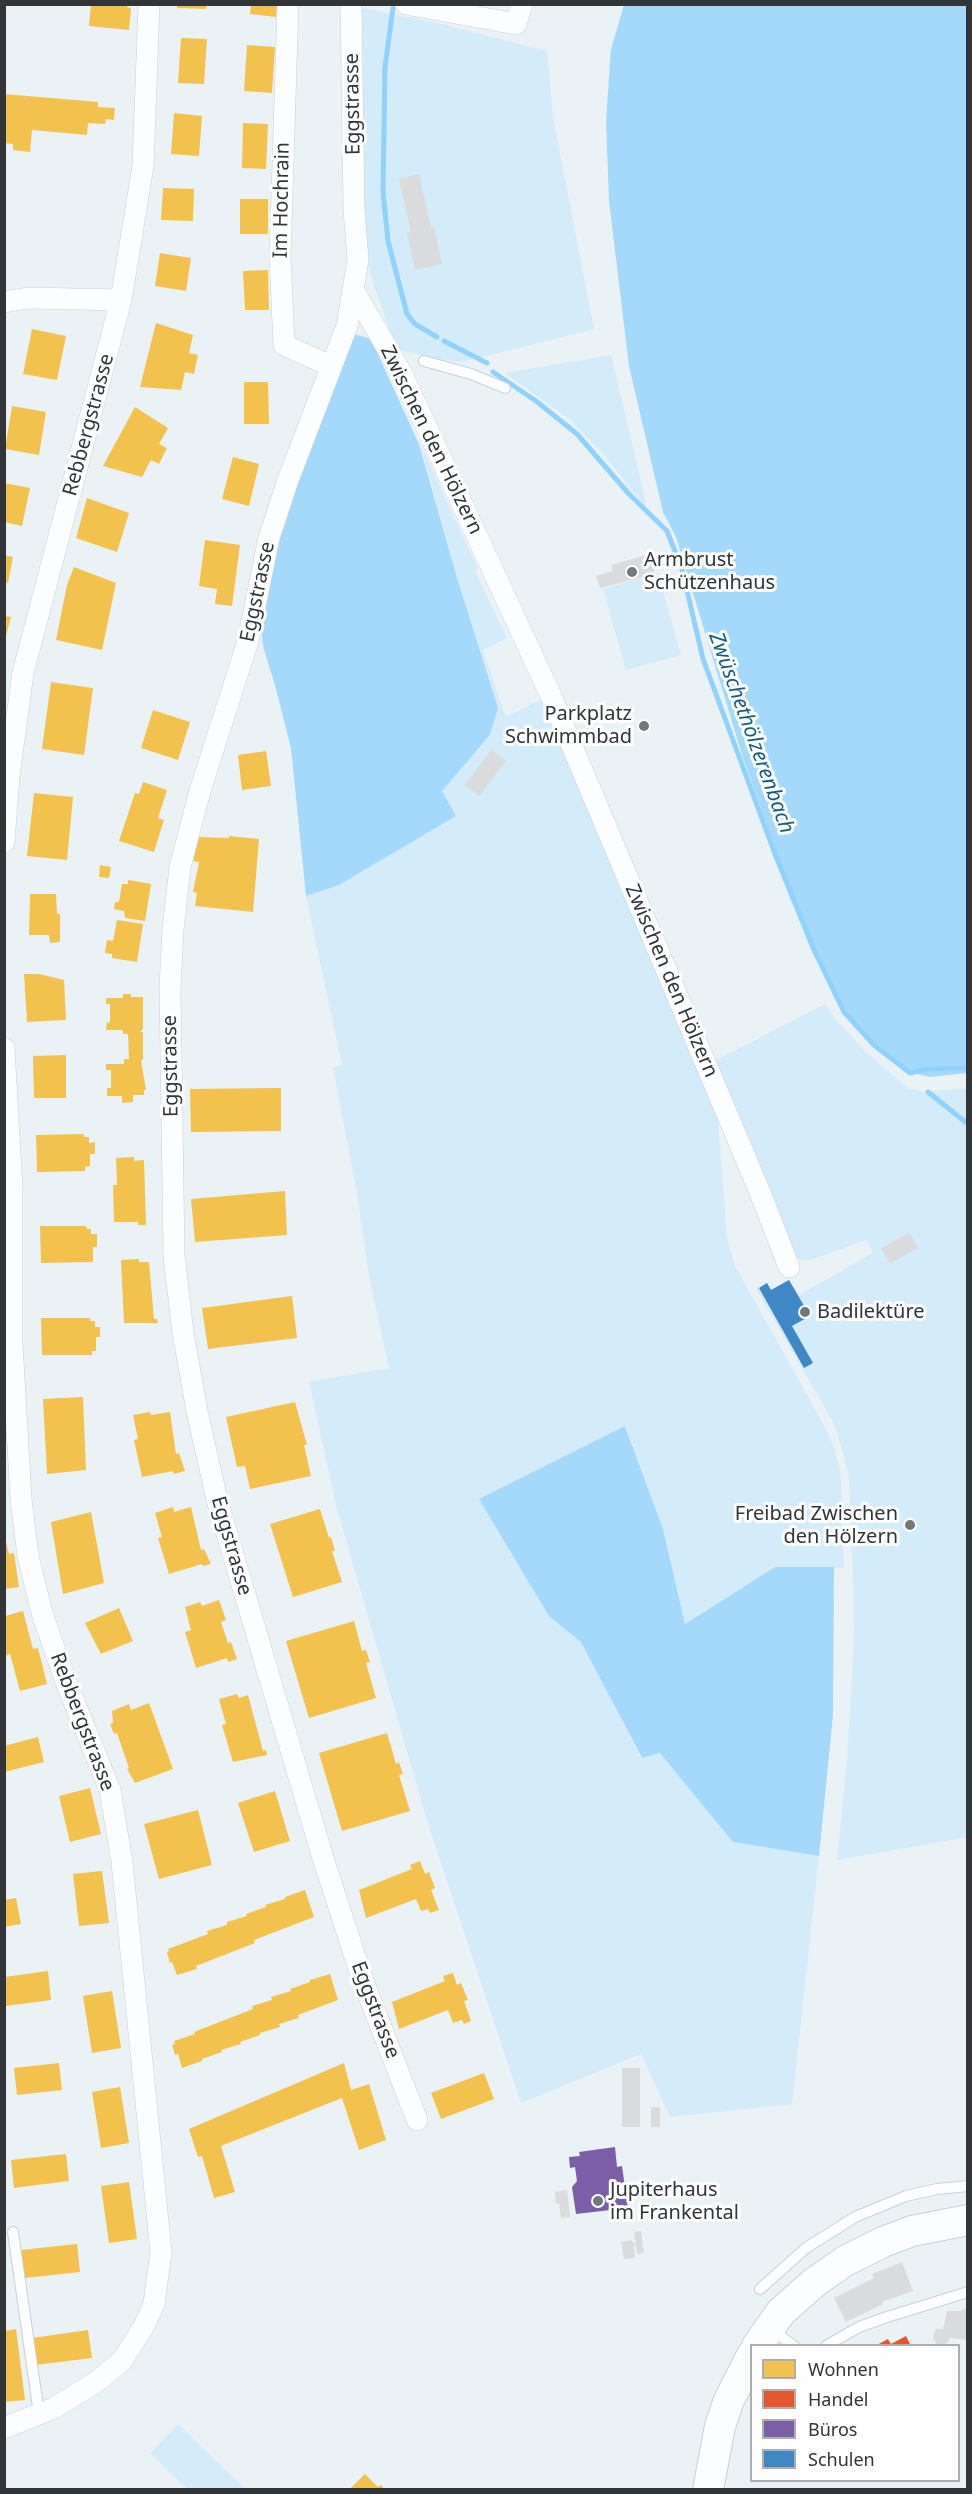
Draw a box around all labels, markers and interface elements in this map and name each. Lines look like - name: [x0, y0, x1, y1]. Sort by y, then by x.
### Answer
- street label: Eggstrasse: [340, 53, 366, 155]
- street label: Im Hochrain: [269, 142, 295, 258]
- street label: Zwischen den Hölzern: [375, 342, 487, 538]
- street label: Rebbergstrasse: [58, 351, 120, 499]
- street label: Eggstrasse: [236, 540, 280, 644]
- place label: Armbrust Schützenhaus: [644, 548, 775, 595]
- marker: Armbrust Schützenhaus: [625, 565, 639, 579]
- water label: Zwüschethölzerenbach: [703, 629, 799, 837]
- place label: Parkplatz Schwimmbad: [505, 702, 632, 749]
- marker: Parkplatz Schwimmbad: [637, 719, 651, 733]
- street label: Zwischen den Hölzern: [619, 881, 723, 1081]
- street label: Eggstrasse: [158, 1015, 184, 1117]
- place label: Badilektüre: [817, 1300, 925, 1324]
- marker: Badilektüre: [798, 1305, 812, 1319]
- street label: Eggstrasse: [205, 1494, 257, 1598]
- place label: Freibad Zwischen den Hölzern: [735, 1502, 898, 1549]
- marker: Freibad Zwischen den Hölzern: [903, 1518, 917, 1532]
- street label: Rebbergstrasse: [45, 1649, 119, 1795]
- street label: Eggstrasse: [346, 1958, 404, 2062]
- place label: Jupiterhaus im Frankental: [610, 2178, 739, 2225]
- marker: Jupiterhaus im Frankental: [591, 2194, 605, 2208]
- legend: [750, 2344, 960, 2482]
- text: Wohnen: [808, 2357, 879, 2381]
- text: Handel: [808, 2387, 868, 2411]
- text: Büros: [808, 2417, 857, 2441]
- text: Schulen: [808, 2447, 875, 2471]

